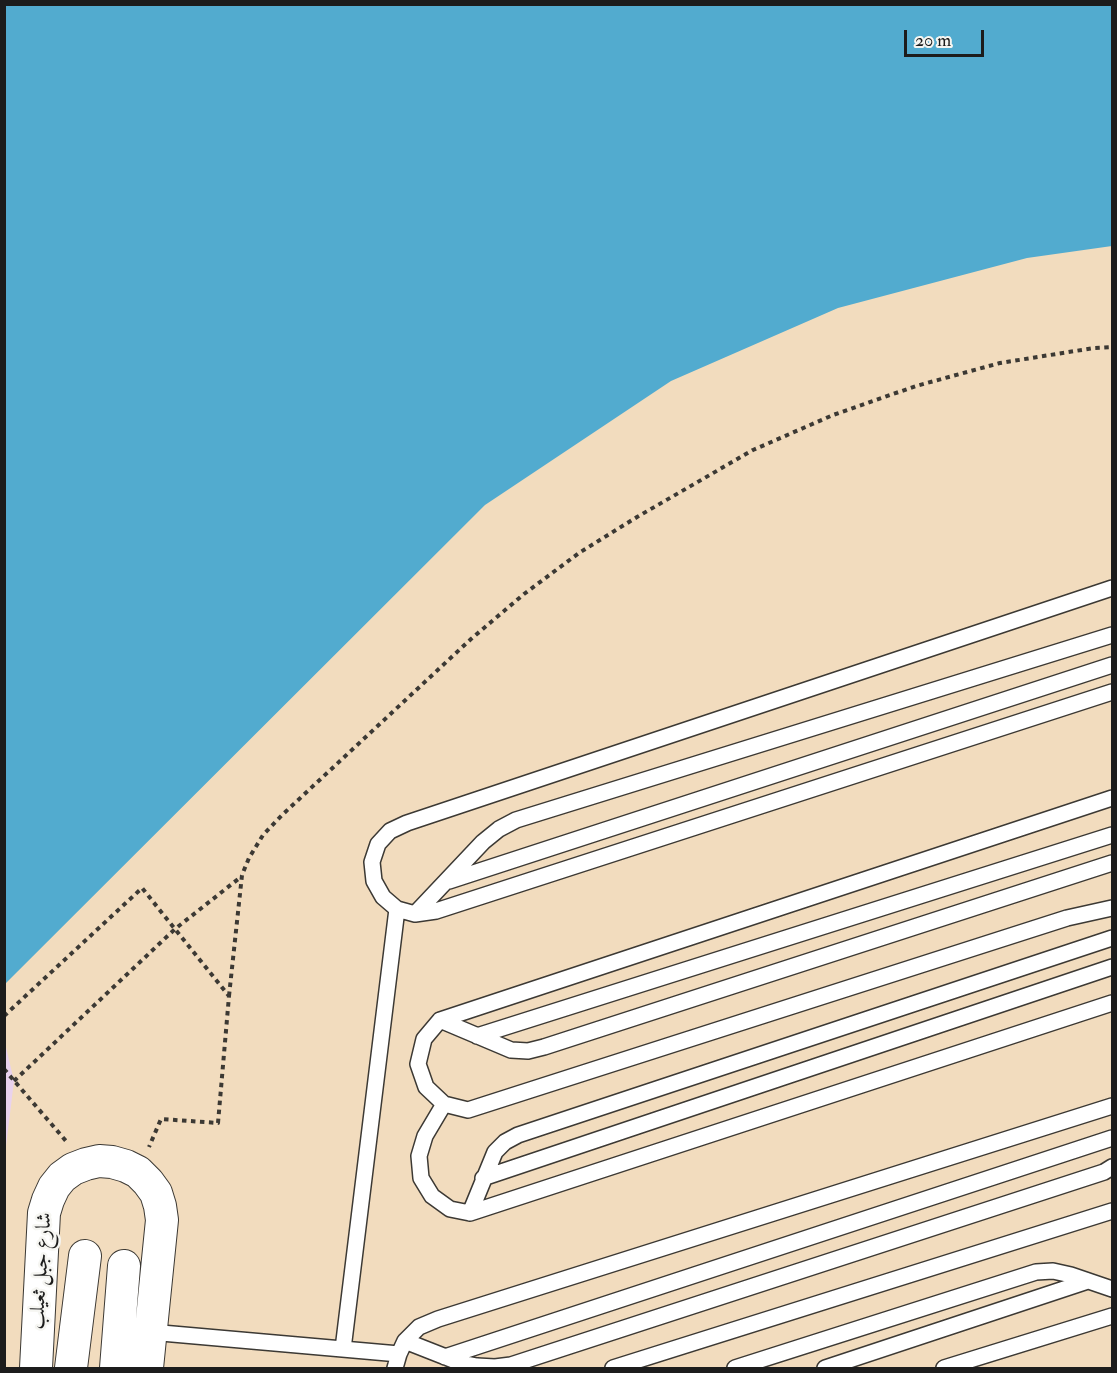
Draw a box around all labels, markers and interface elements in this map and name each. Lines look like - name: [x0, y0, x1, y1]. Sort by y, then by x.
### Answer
- scale bar: [907, 18, 986, 56]
- text: 20 m: [915, 29, 951, 52]
- street label: شارع جبل ثعيلب: [25, 1212, 59, 1330]

